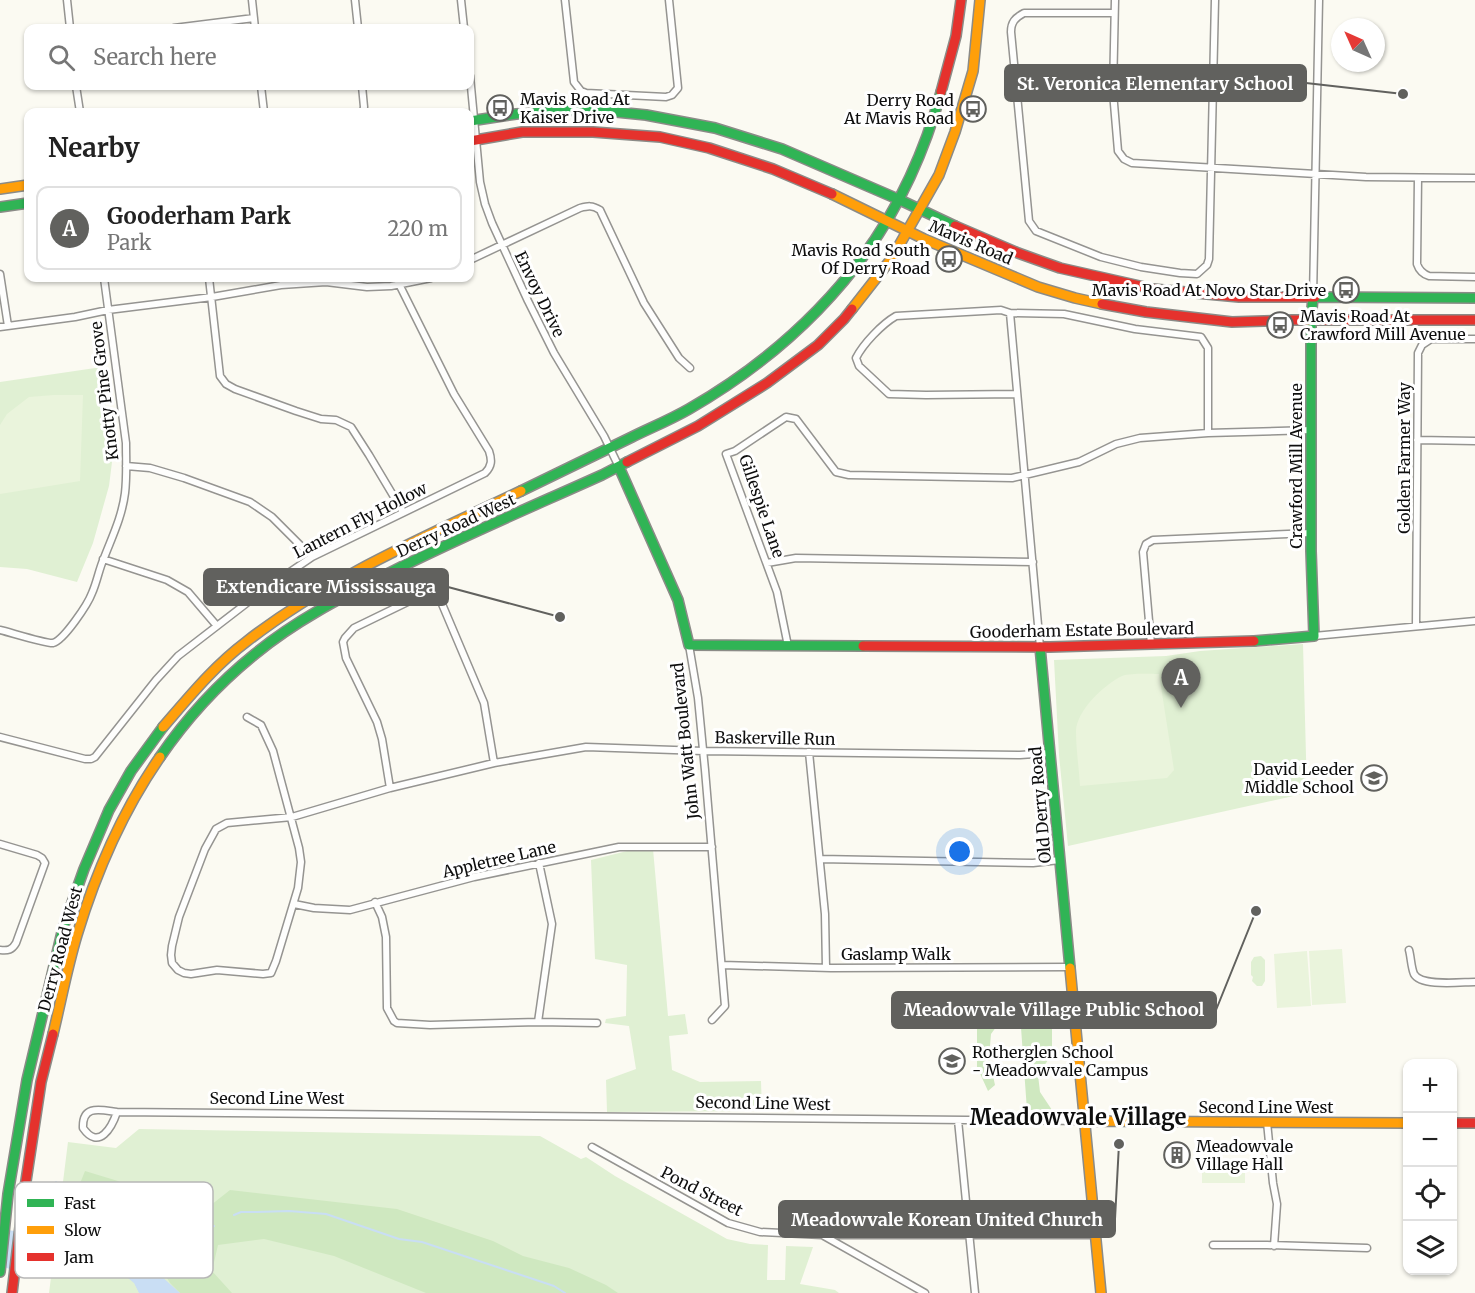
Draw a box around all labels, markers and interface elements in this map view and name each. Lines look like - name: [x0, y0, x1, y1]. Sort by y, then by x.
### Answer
- north arrow: [1331, 18, 1385, 72]
- search box: [24, 24, 474, 90]
- icon: search: [45, 41, 78, 74]
- text: Search here: [93, 43, 216, 71]
- callout: St. Veronica Elementary School: [1005, 65, 1306, 101]
- text: St. Veronica Elementary School: [1017, 72, 1294, 95]
- place label: Mavis Road At Kaiser Drive: [520, 89, 631, 127]
- place label: Derry Road At Mavis Road: [843, 90, 954, 128]
- bus stop icon: Mavis Road At Kaiser Drive: [485, 93, 515, 123]
- bus stop icon: Derry Road At Mavis Road: [958, 94, 988, 124]
- text: Nearby: [48, 131, 140, 164]
- text: Gooderham Park: [107, 202, 291, 230]
- street label: Mavis Road: [926, 215, 1016, 269]
- text: A: [62, 216, 77, 241]
- text: 220 m: [388, 216, 448, 241]
- text: Park: [107, 230, 151, 255]
- place label: Mavis Road South Of Derry Road: [792, 240, 930, 278]
- bus stop icon: Mavis Road South Of Derry Road: [934, 244, 964, 274]
- street label: Envoy Drive: [511, 248, 569, 340]
- bus stop icon: Mavis Road At Novo Star Drive: [1331, 275, 1361, 305]
- place label: Mavis Road At Novo Star Drive: [1092, 280, 1326, 300]
- place label: Mavis Road At Crawford Mill Avenue: [1300, 306, 1466, 344]
- bus stop icon: Mavis Road At Crawford Mill Avenue: [1265, 310, 1295, 340]
- street label: Knotty Pine Grove: [86, 320, 122, 462]
- street label: Golden Farmer Way: [1394, 382, 1414, 534]
- street label: Crawford Mill Avenue: [1286, 383, 1306, 549]
- street label: Gillespie Lane: [735, 452, 789, 560]
- street label: Lantern Fly Hollow: [290, 477, 431, 562]
- street label: Derry Road West: [393, 488, 519, 561]
- callout: Extendicare Mississauga: [204, 569, 448, 605]
- text: Extendicare Mississauga: [216, 575, 436, 598]
- street label: Gooderham Estate Boulevard: [970, 618, 1195, 642]
- pin: A: [1162, 658, 1200, 708]
- street label: John Watt Boulevard: [667, 661, 703, 821]
- street label: Baskerville Run: [714, 727, 836, 749]
- street label: Old Derry Road: [1025, 745, 1055, 864]
- place label: David Leeder Middle School: [1244, 759, 1354, 797]
- school or university icon: David Leeder Middle School: [1359, 763, 1389, 793]
- street label: Appletree Lane: [439, 836, 558, 882]
- your location: [945, 837, 974, 866]
- street label: Derry Road West: [34, 883, 87, 1014]
- street label: Gaslamp Walk: [841, 944, 952, 964]
- callout: Meadowvale Village Public School: [892, 992, 1216, 1028]
- text: Meadowvale Village Public School: [904, 998, 1205, 1021]
- place label: Rotherglen School - Meadowvale Campus: [972, 1042, 1148, 1080]
- school or university icon: Rotherglen School - Meadowvale Campus: [937, 1046, 967, 1076]
- map controls: [1403, 1059, 1457, 1275]
- button: +: [1403, 1059, 1457, 1113]
- street label: Second Line West: [209, 1088, 345, 1108]
- street label: Second Line West: [695, 1092, 832, 1114]
- street label: Second Line West: [1198, 1097, 1334, 1117]
- district label: Meadowvale Village: [970, 1103, 1186, 1131]
- button: −: [1403, 1113, 1457, 1167]
- place label: Meadowvale Village Hall: [1195, 1136, 1293, 1174]
- building icon: Meadowvale Village Hall: [1162, 1140, 1192, 1170]
- street label: Pond Street: [658, 1162, 747, 1220]
- button: locate: [1403, 1167, 1457, 1221]
- legend: [15, 1182, 213, 1278]
- text: Fast: [64, 1193, 97, 1213]
- callout: Meadowvale Korean United Church: [779, 1201, 1115, 1237]
- text: Meadowvale Korean United Church: [791, 1208, 1103, 1231]
- text: Slow: [64, 1220, 102, 1240]
- button: layers: [1403, 1221, 1457, 1275]
- text: Jam: [63, 1247, 94, 1267]

